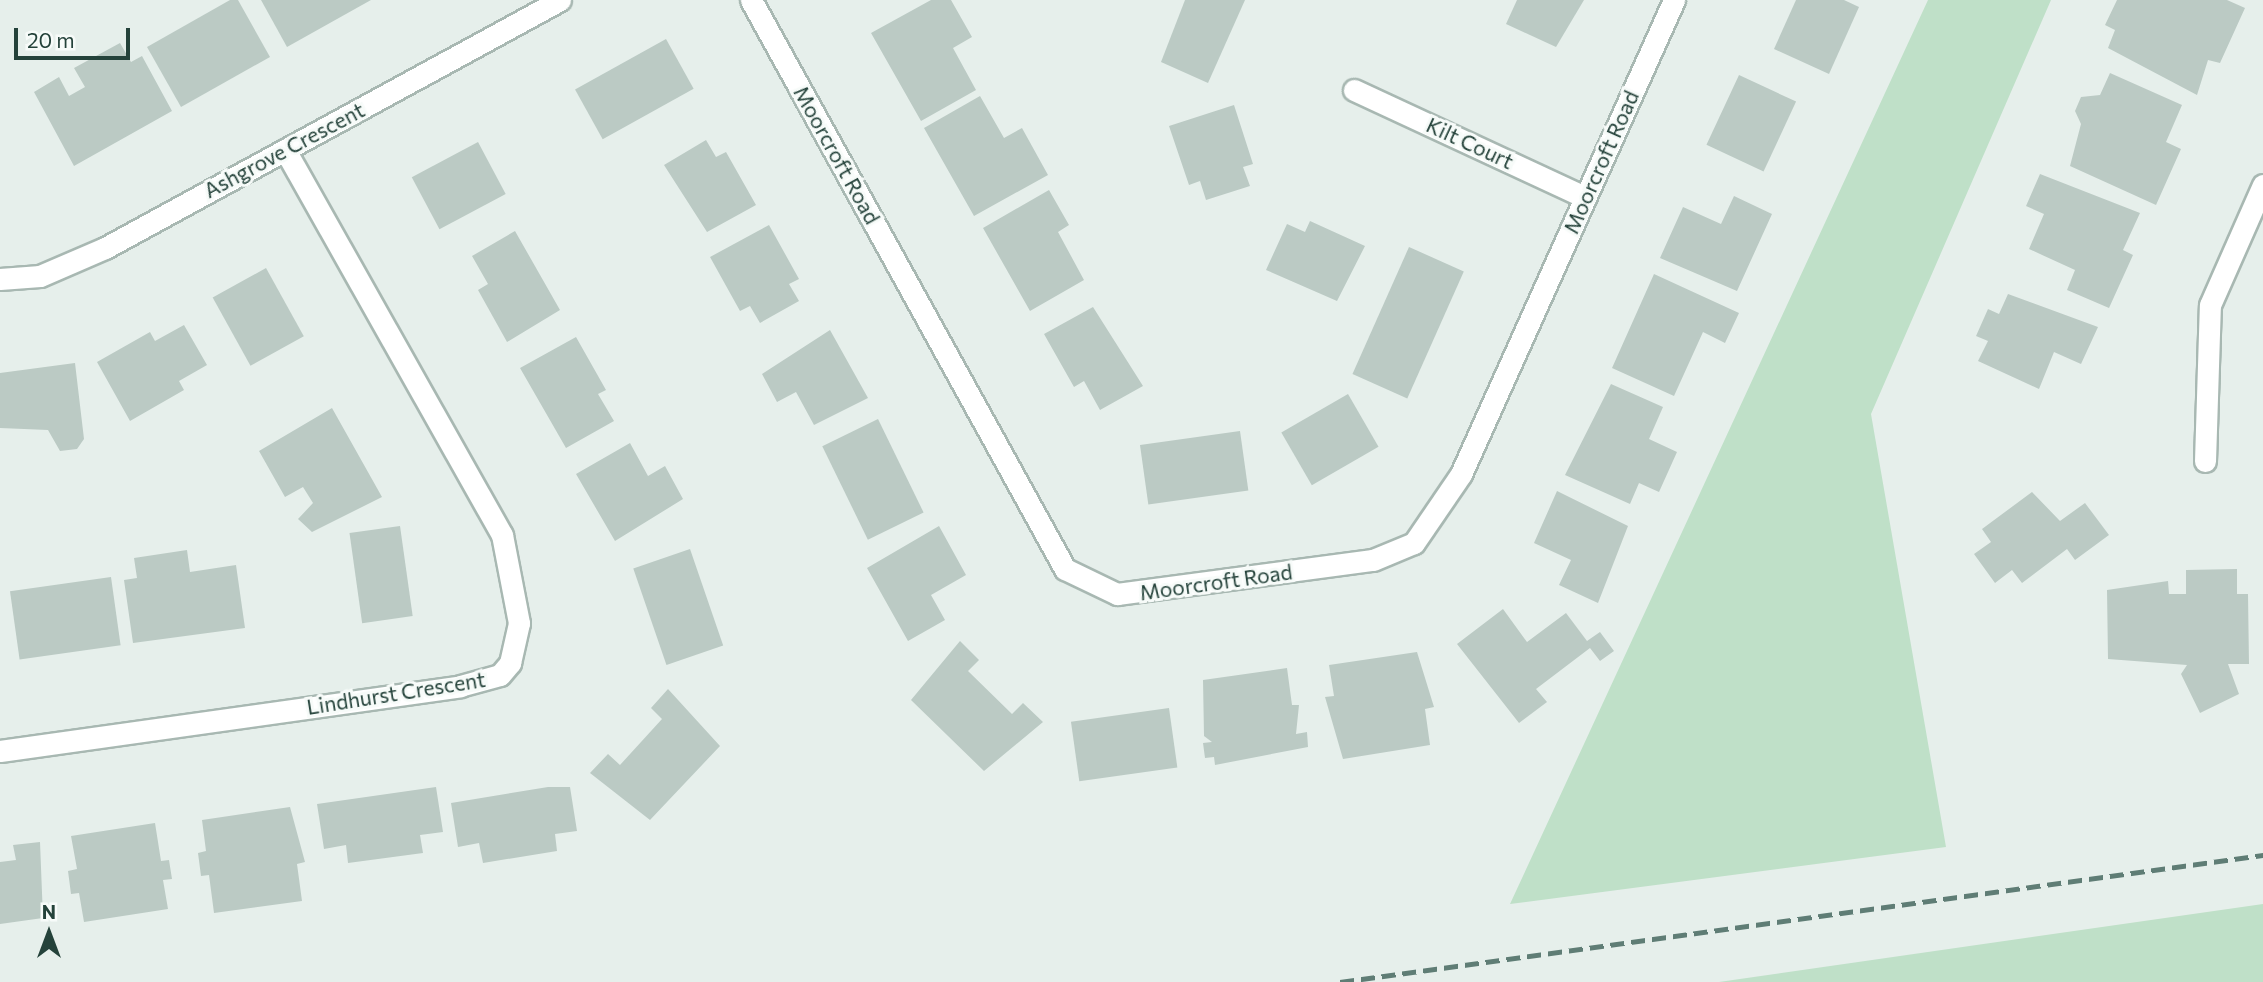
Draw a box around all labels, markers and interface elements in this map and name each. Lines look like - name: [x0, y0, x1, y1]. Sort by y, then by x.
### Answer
- scale bar: [18, 14, 133, 58]
- text: 20 m: [27, 27, 75, 52]
- street label: Moorcroft Road: [789, 82, 885, 228]
- street label: Moorcroft Road: [1558, 87, 1644, 237]
- street label: Ashgrove Crescent: [199, 97, 369, 203]
- street label: Kilt Court: [1422, 112, 1518, 174]
- street label: Moorcroft Road: [1138, 559, 1294, 605]
- street label: Lindhurst Crescent: [305, 666, 487, 720]
- north arrow: [14, 898, 84, 968]
- text: N: [42, 900, 56, 923]

